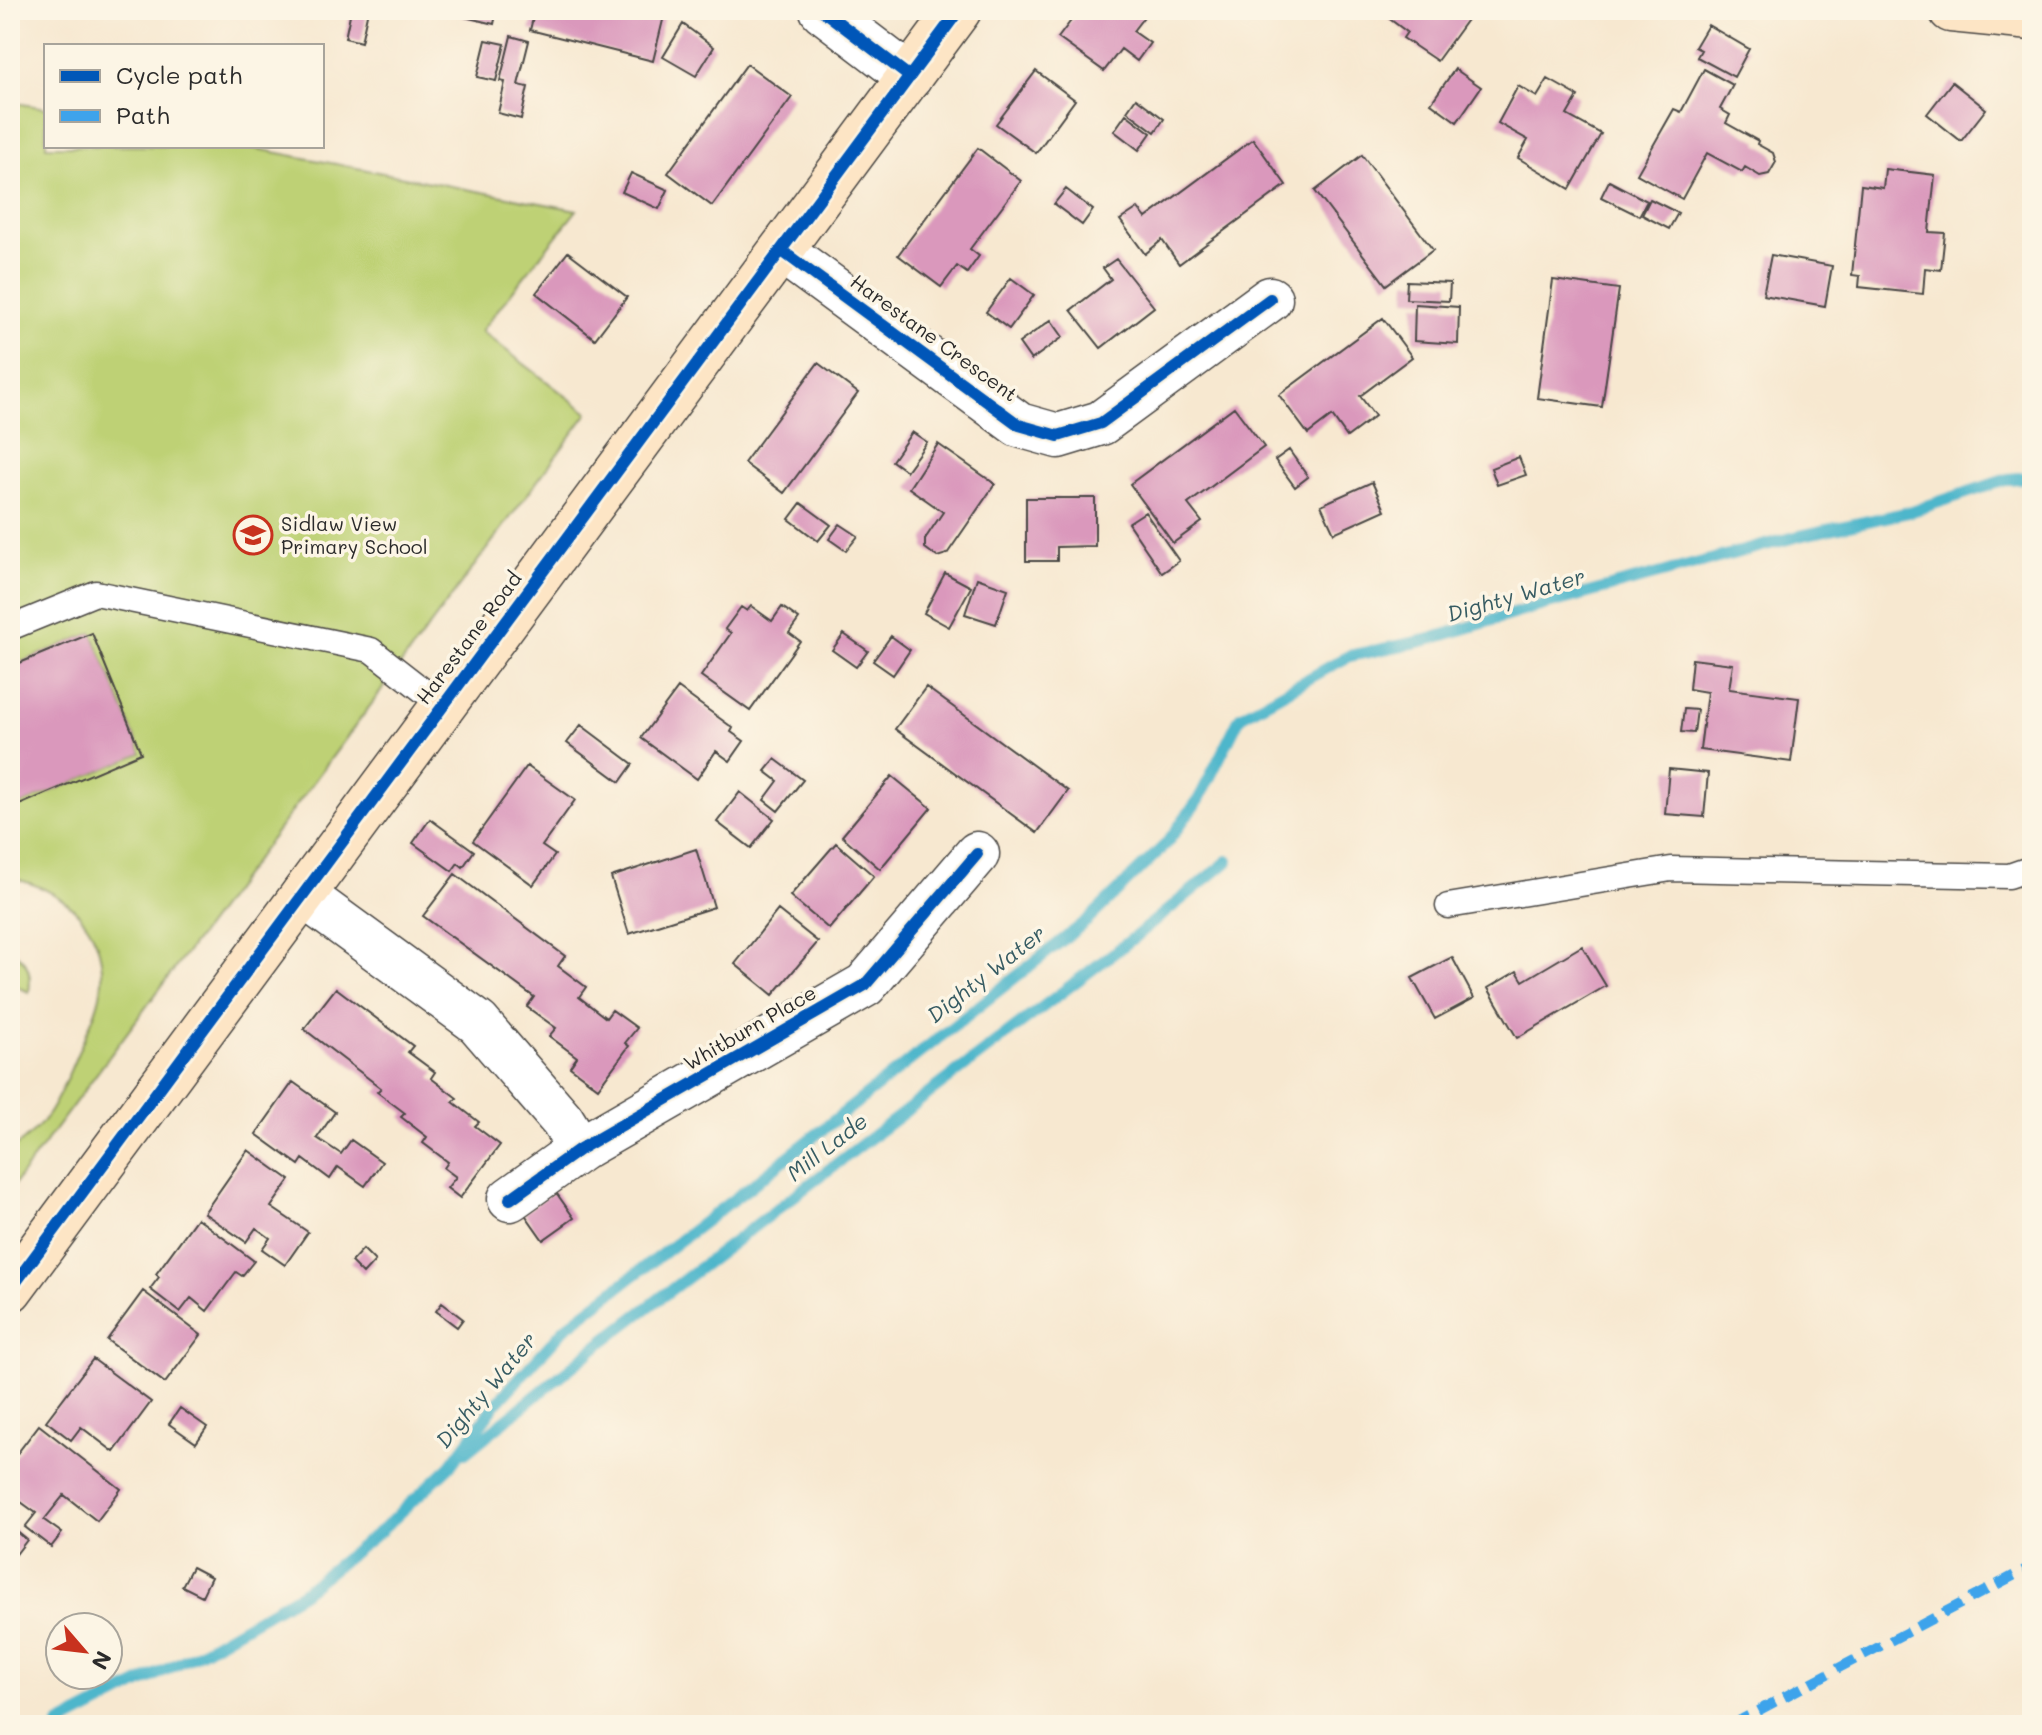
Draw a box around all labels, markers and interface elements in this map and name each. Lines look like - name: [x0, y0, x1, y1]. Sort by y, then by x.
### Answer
- legend: [44, 44, 324, 148]
- text: Cycle path: [116, 59, 242, 90]
- text: Path: [116, 99, 170, 130]
- street label: Harestane Crescent: [846, 268, 1023, 407]
- place label: Sidlaw View Primary School: [281, 510, 428, 559]
- school or university icon: Sidlaw View Primary School: [232, 514, 274, 556]
- water label: Dighty Water: [1443, 561, 1588, 628]
- street label: Harestane Road: [410, 566, 527, 709]
- water label: Dighty Water: [921, 918, 1051, 1029]
- street label: Whitburn Place: [679, 979, 820, 1076]
- water label: Mill Lade: [780, 1106, 873, 1187]
- water label: Dighty Water: [429, 1326, 543, 1454]
- north arrow: [44, 1611, 124, 1691]
- text: N: [85, 1646, 119, 1675]

